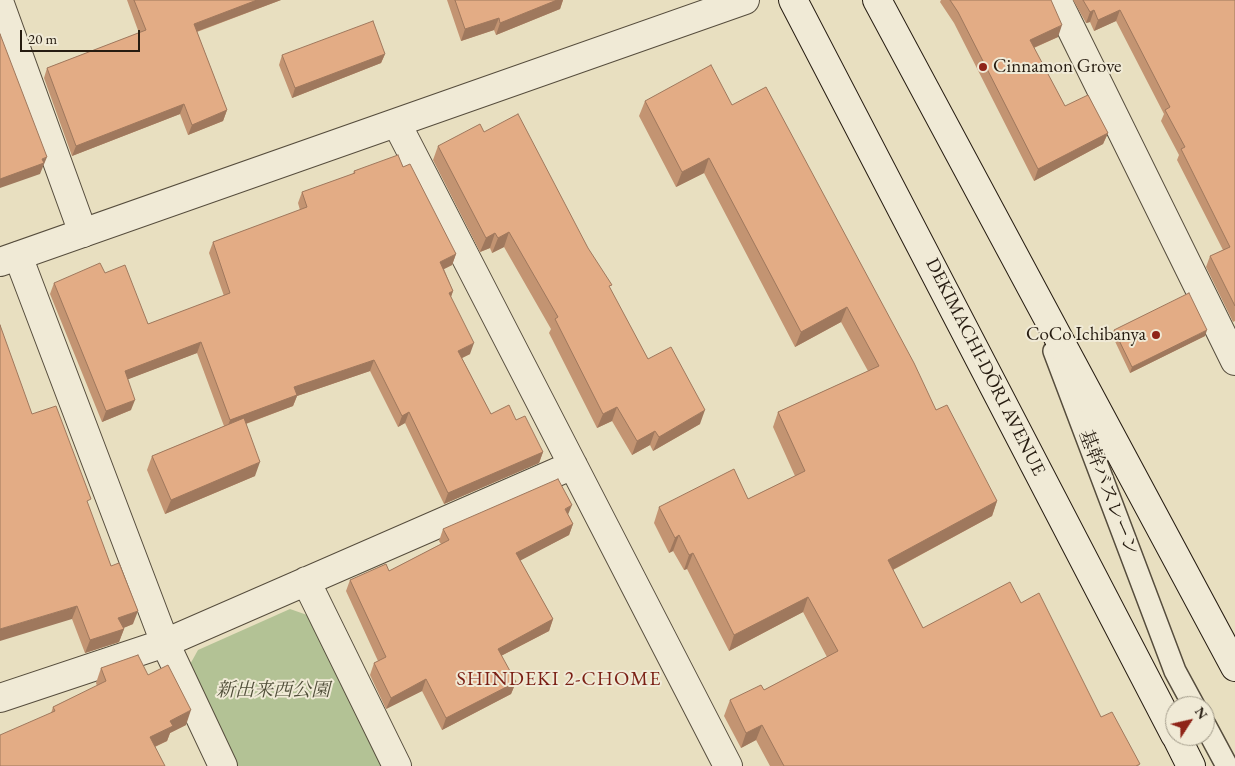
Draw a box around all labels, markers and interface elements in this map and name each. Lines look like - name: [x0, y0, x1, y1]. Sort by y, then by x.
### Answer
- scale bar: [22, 20, 142, 52]
- text: 20 m: [28, 29, 57, 48]
- place label: Cinnamon Grove: [993, 56, 1121, 78]
- marker: Cinnamon Grove: [977, 61, 989, 73]
- street label: DEKIMACHI-DŌRI AVENUE: [920, 254, 1050, 480]
- place label: CoCo Ichibanya: [1026, 324, 1146, 346]
- marker: CoCo Ichibanya: [1150, 329, 1162, 341]
- street label: 基幹バスレーン: [1074, 427, 1142, 559]
- district label: SHINDEKI 2-CHOME: [455, 668, 663, 692]
- park label: 新出来西公園: [216, 680, 330, 702]
- north arrow: [1165, 696, 1215, 746]
- text: N: [1191, 703, 1212, 723]

